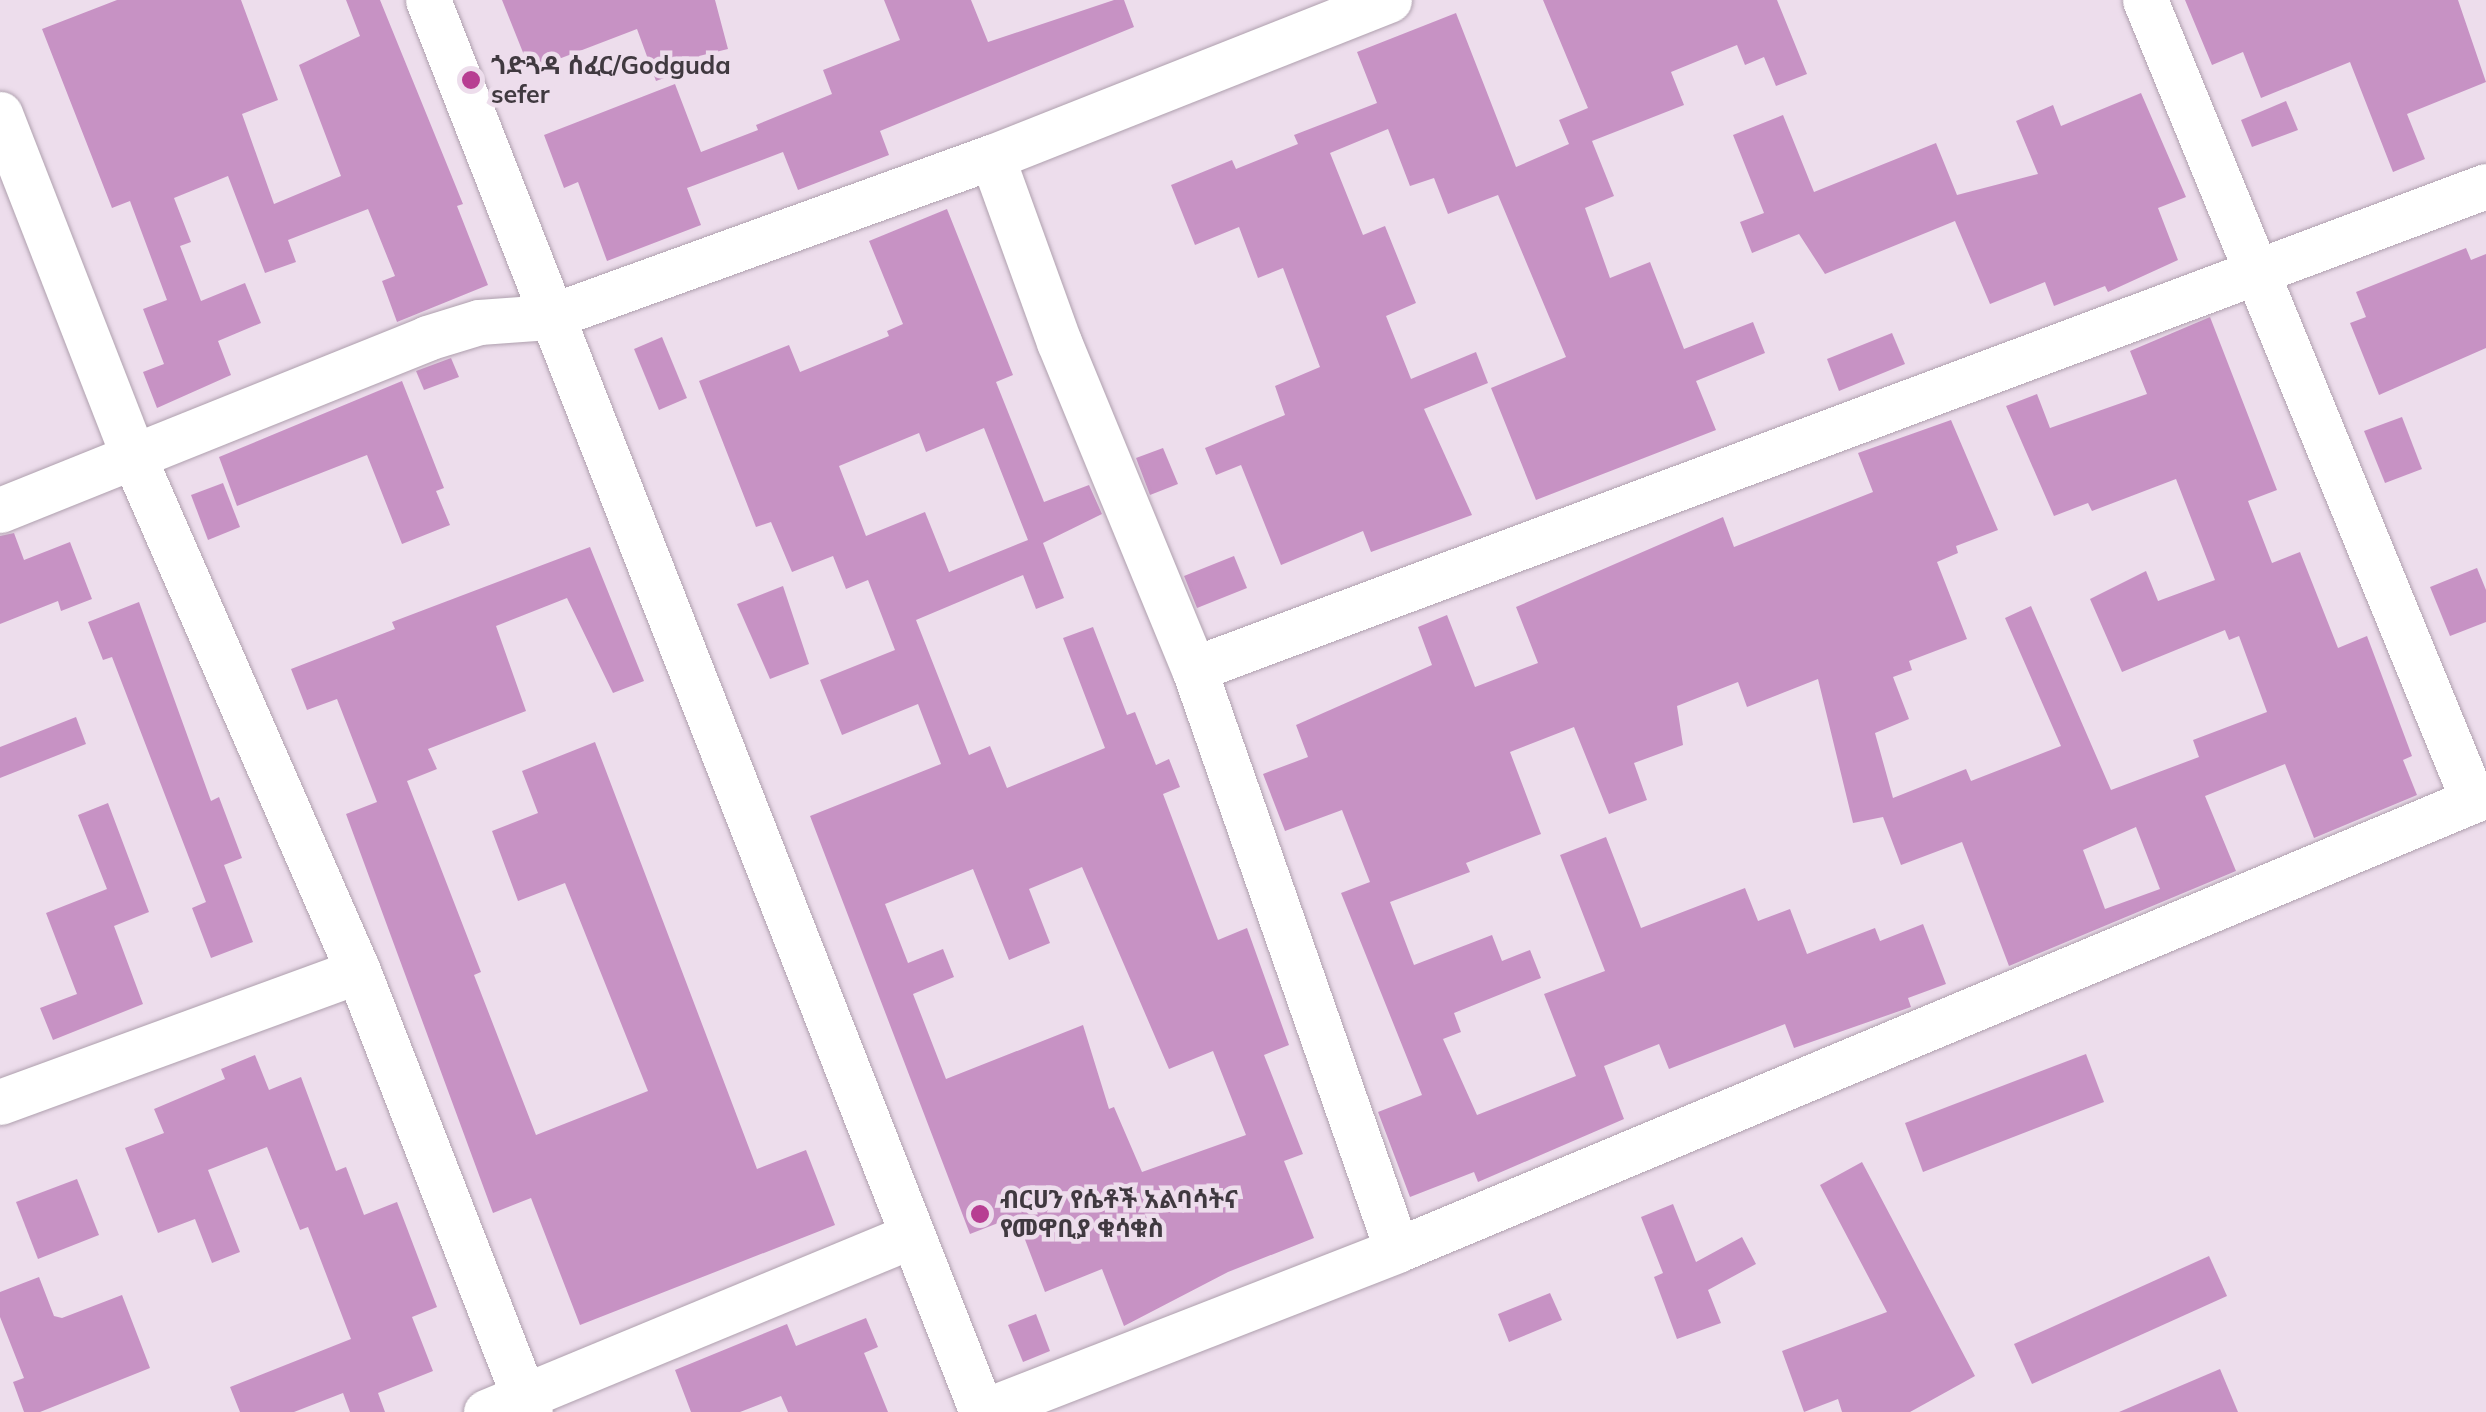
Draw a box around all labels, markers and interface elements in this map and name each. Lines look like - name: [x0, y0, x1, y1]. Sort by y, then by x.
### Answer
- place label: ጎድጓዳ ሰፈር/Godguda sefer: [491, 51, 731, 110]
- marker: ጎድጓዳ ሰፈር/Godguda sefer: [460, 69, 482, 91]
- place label: ብርሀን የሴቶች አልባሳትና የመዋቢያ ቁሳቁስ: [1000, 1185, 1238, 1244]
- marker: ብርሀን የሴቶች አልባሳትና የመዋቢያ ቁሳቁስ: [969, 1203, 991, 1225]

